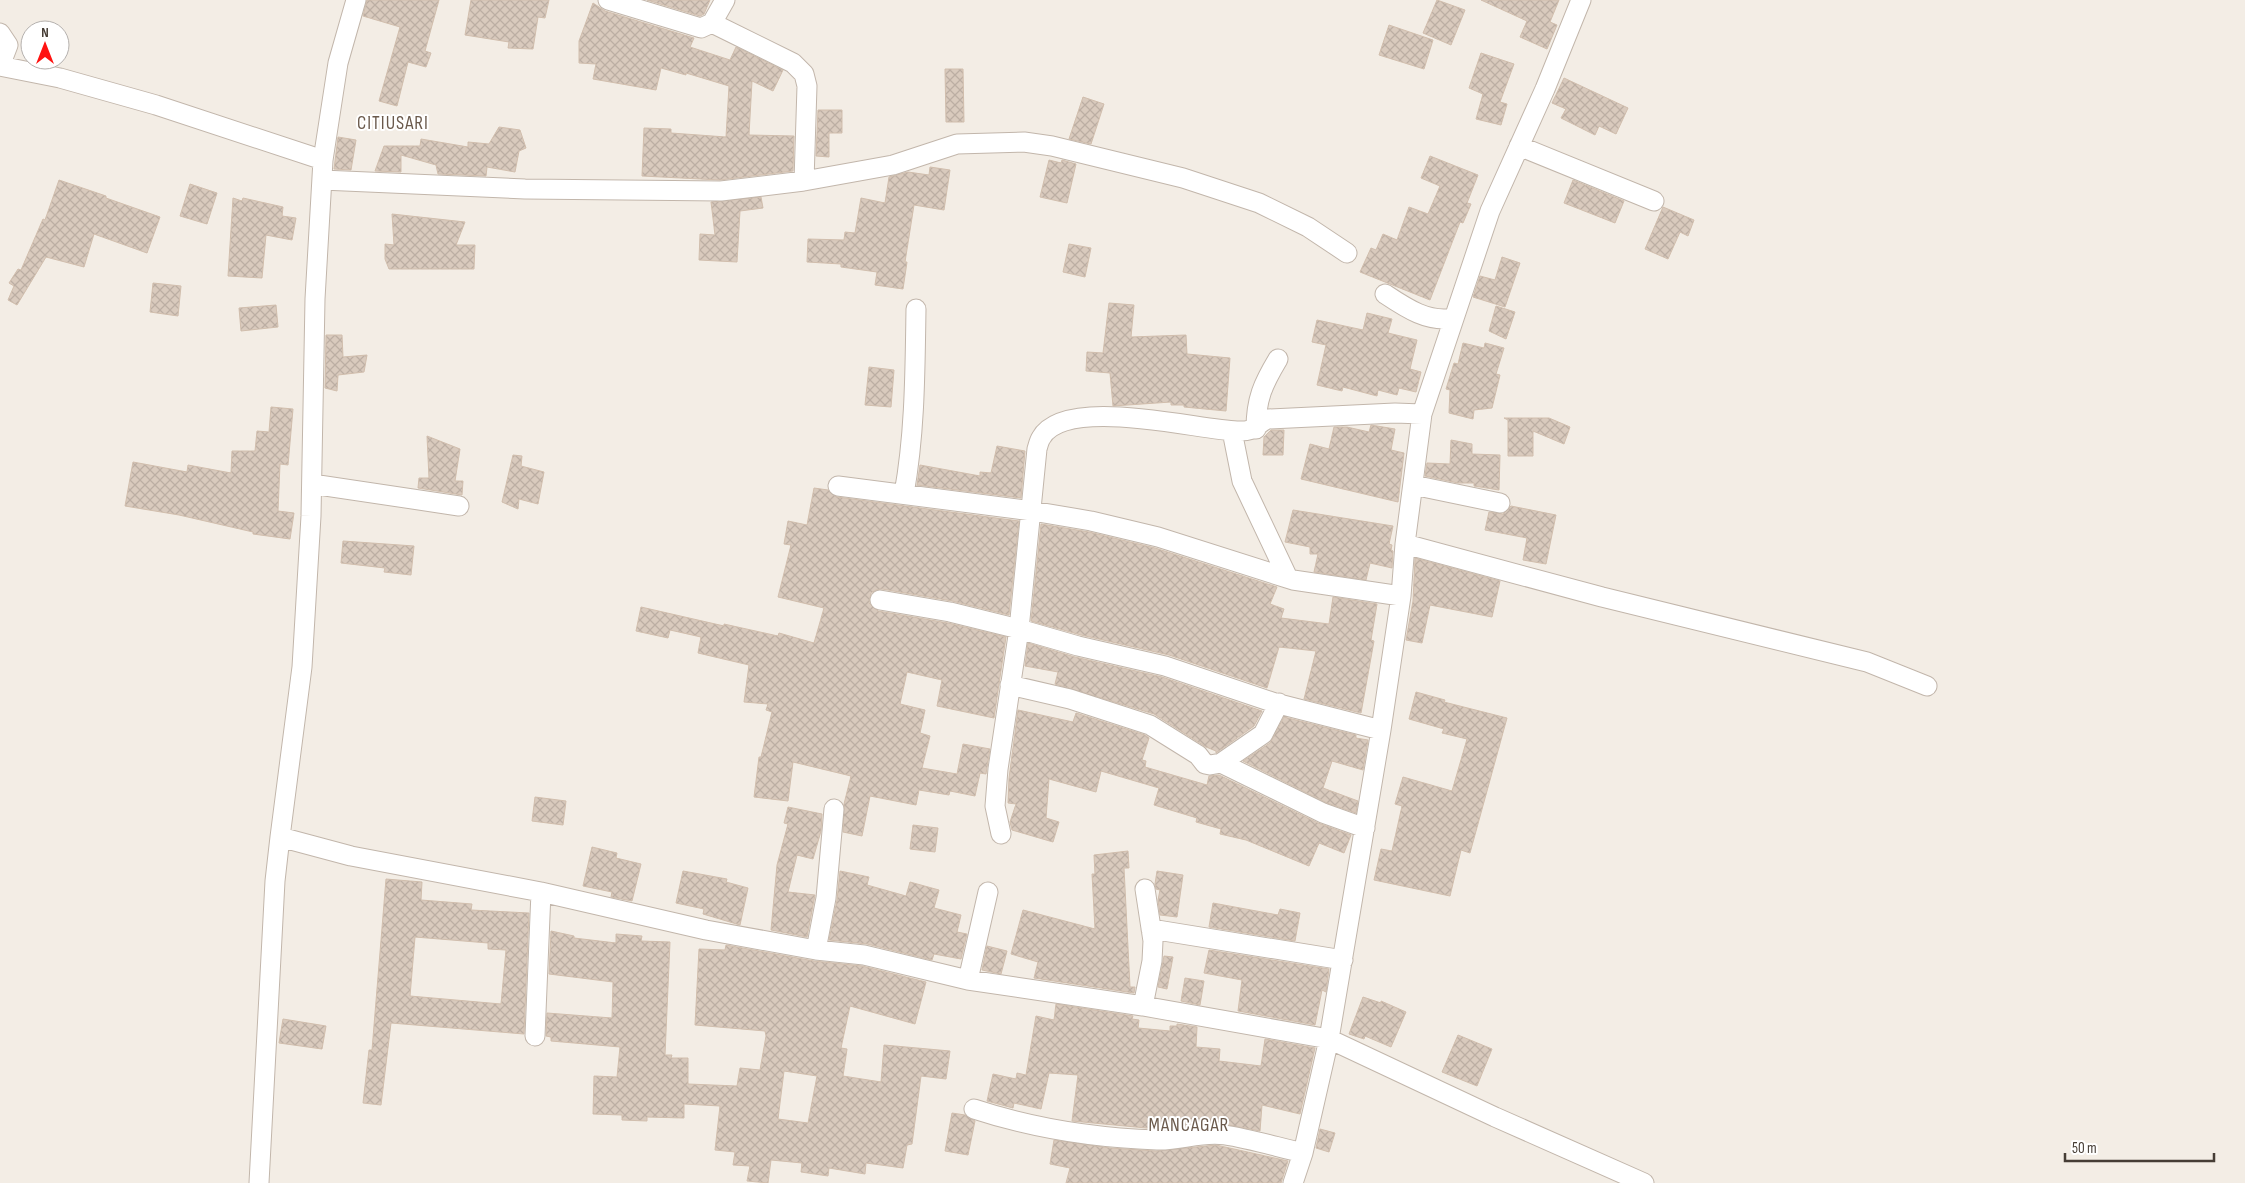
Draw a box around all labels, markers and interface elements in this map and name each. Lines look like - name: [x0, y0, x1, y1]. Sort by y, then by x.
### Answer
- north arrow: [20, 20, 70, 70]
- text: N: [41, 24, 49, 41]
- district label: CITIUSARI: [357, 112, 429, 135]
- district label: MANCAGAR: [1149, 1114, 1229, 1137]
- scale bar: [2065, 1130, 2214, 1162]
- text: 50 m: [2072, 1139, 2097, 1158]

